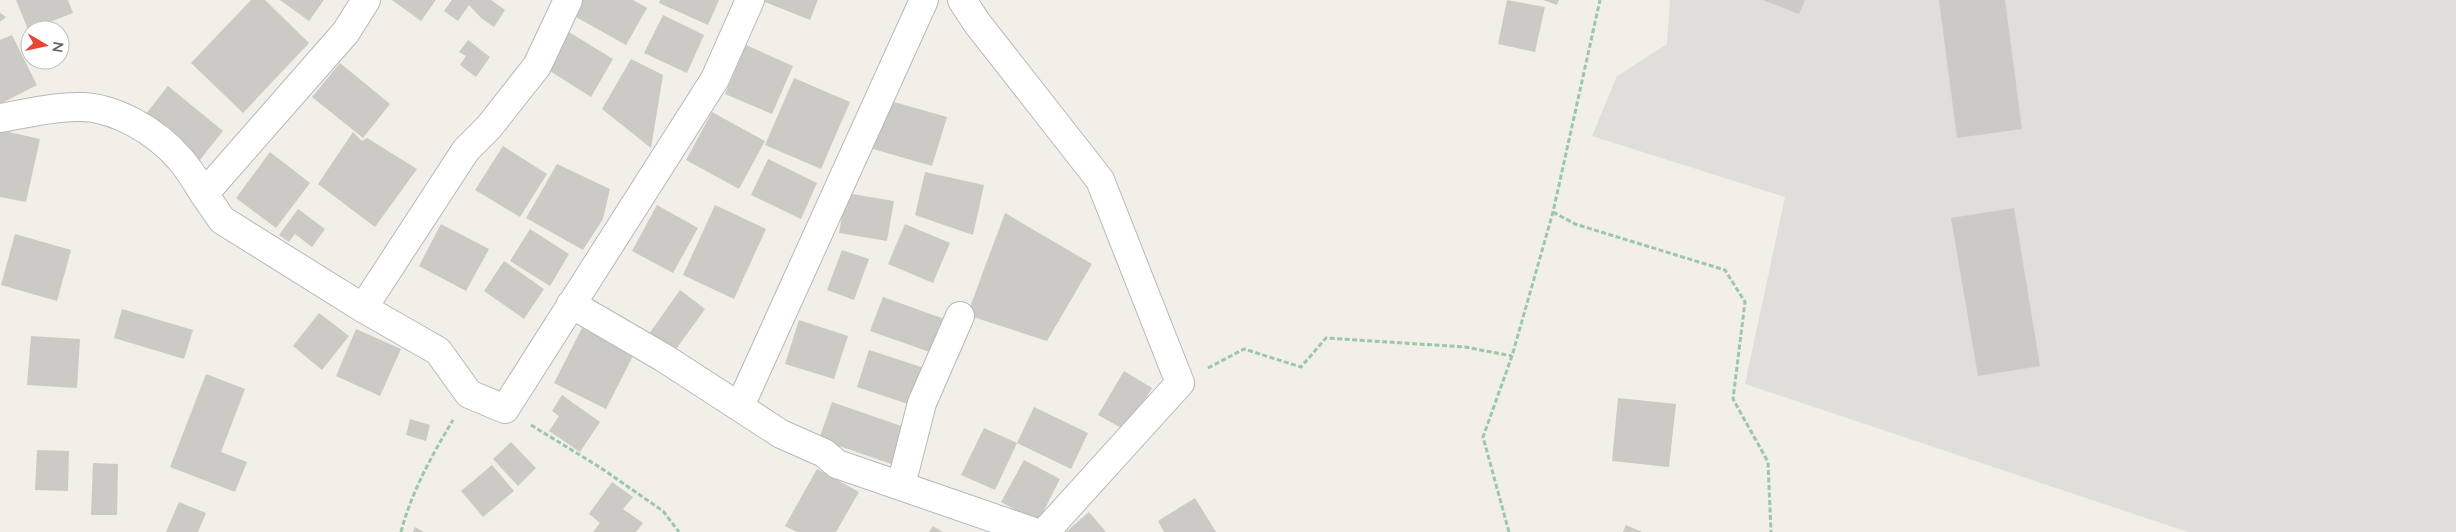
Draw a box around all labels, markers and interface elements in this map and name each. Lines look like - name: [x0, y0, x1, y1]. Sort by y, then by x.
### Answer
- north arrow: [20, 20, 70, 70]
- text: N: [49, 40, 68, 54]

